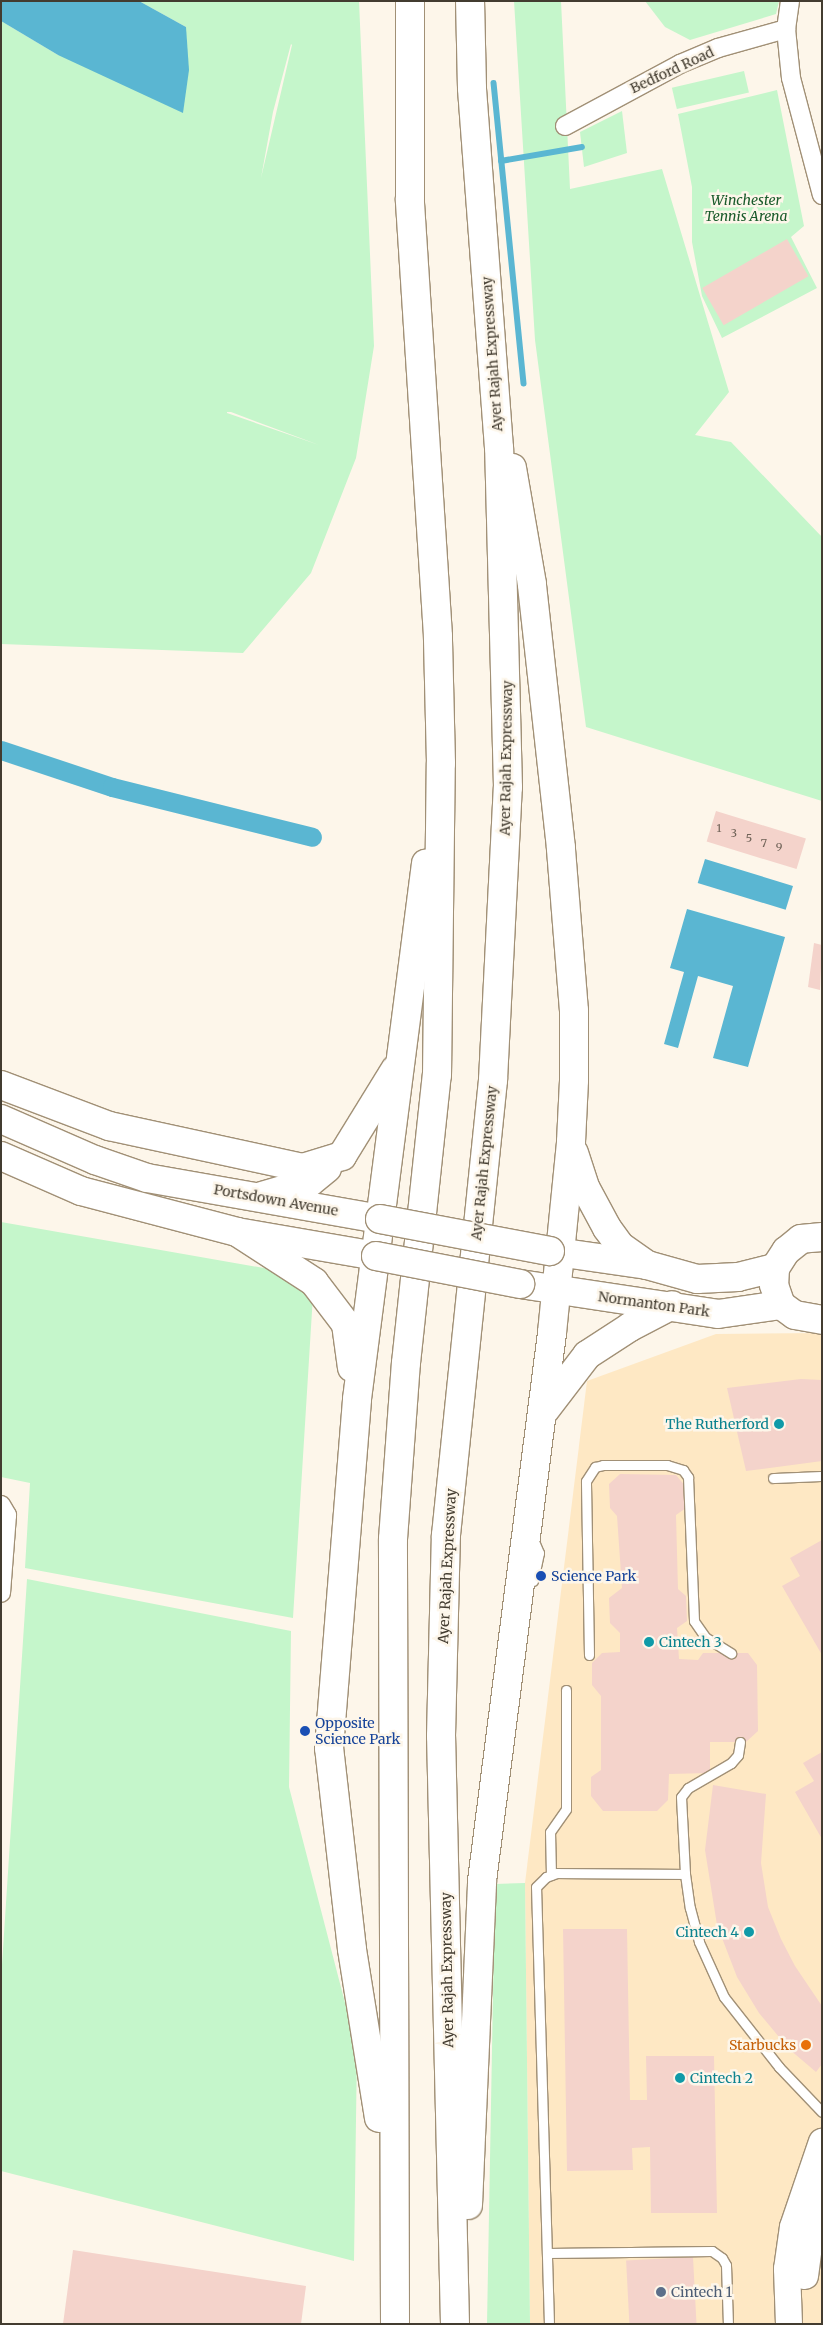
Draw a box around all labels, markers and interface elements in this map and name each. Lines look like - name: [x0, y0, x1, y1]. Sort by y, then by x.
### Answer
- street label: Bedford Road: [627, 43, 717, 97]
- park label: Winchester Tennis Arena: [704, 192, 788, 224]
- street label: Ayer Rajah Expressway: [478, 276, 506, 432]
- street label: Ayer Rajah Expressway: [496, 680, 516, 836]
- house number: 1: [717, 821, 721, 835]
- house number: 3: [731, 826, 737, 840]
- house number: 5: [746, 831, 752, 845]
- house number: 7: [761, 836, 767, 850]
- house number: 9: [776, 840, 782, 854]
- street label: Ayer Rajah Expressway: [468, 1085, 500, 1241]
- street label: Portsdown Avenue: [212, 1181, 340, 1219]
- street label: Normanton Park: [597, 1288, 711, 1320]
- place label: The Rutherford: [665, 1416, 769, 1432]
- marker: The Rutherford: [773, 1418, 785, 1430]
- street label: Ayer Rajah Expressway: [435, 1488, 459, 1644]
- place label: Science Park: [551, 1568, 636, 1584]
- marker: Science Park: [535, 1570, 547, 1582]
- place label: Cintech 3: [659, 1634, 722, 1650]
- marker: Cintech 3: [643, 1636, 655, 1648]
- place label: Opposite Science Park: [315, 1715, 400, 1748]
- marker: Opposite Science Park: [299, 1725, 311, 1737]
- street label: Ayer Rajah Expressway: [437, 1892, 457, 2048]
- place label: Cintech 4: [676, 1924, 739, 1940]
- marker: Cintech 4: [743, 1926, 755, 1938]
- place label: Starbucks: [729, 2037, 796, 2053]
- marker: Starbucks: [800, 2039, 812, 2051]
- place label: Cintech 2: [690, 2070, 753, 2086]
- marker: Cintech 2: [674, 2072, 686, 2084]
- place label: Cintech 1: [671, 2284, 732, 2300]
- marker: Cintech 1: [655, 2286, 667, 2298]

